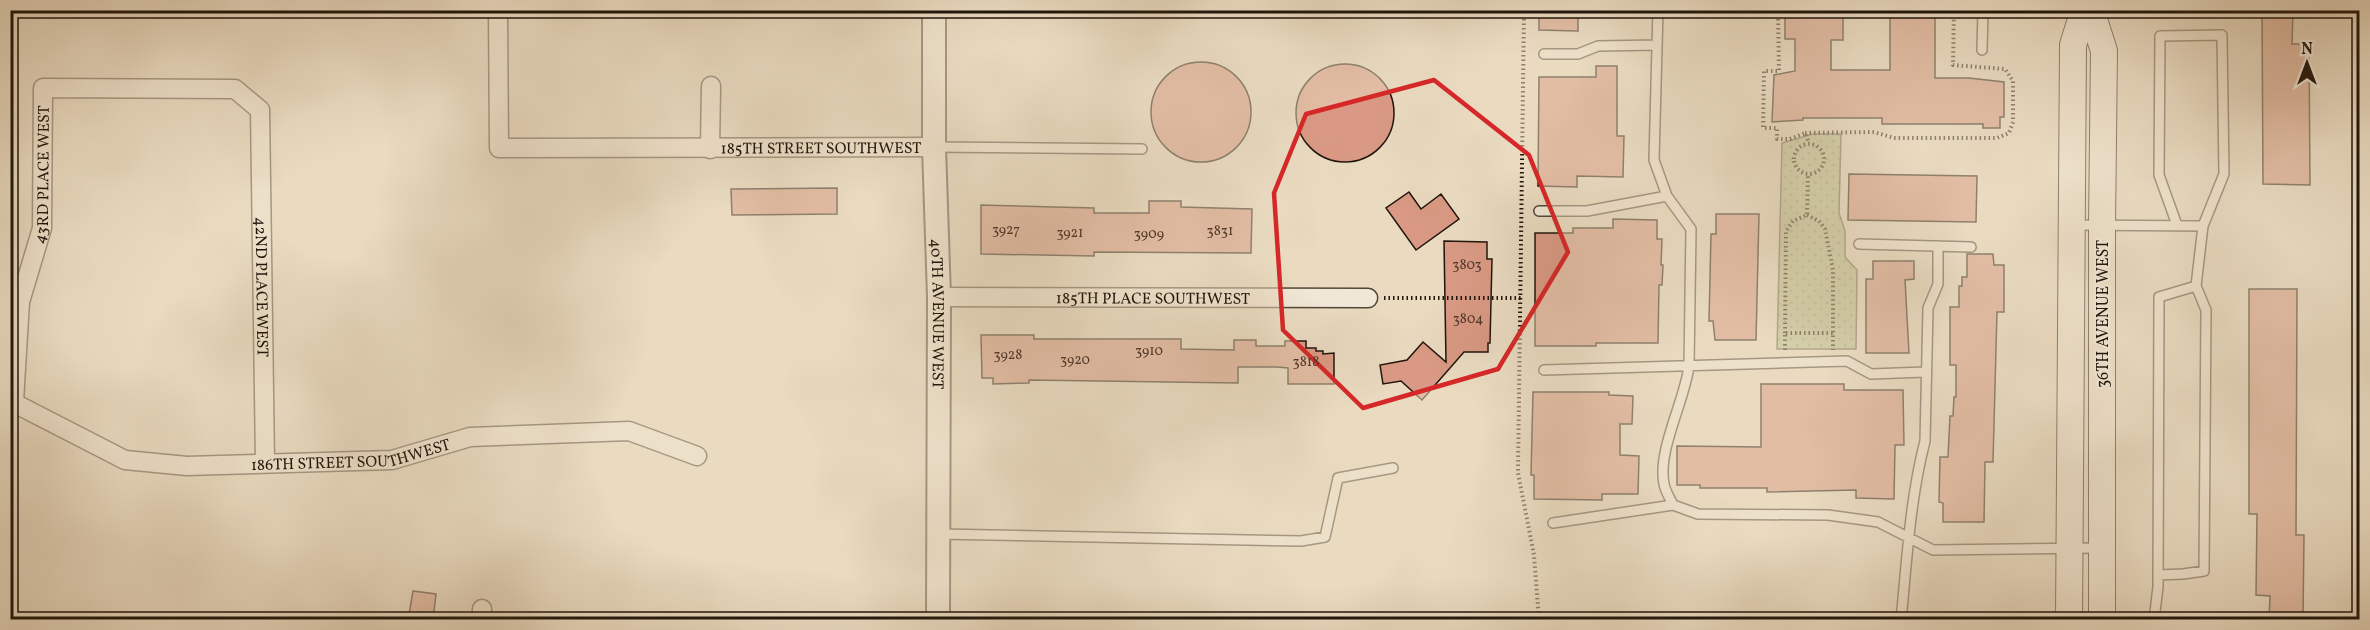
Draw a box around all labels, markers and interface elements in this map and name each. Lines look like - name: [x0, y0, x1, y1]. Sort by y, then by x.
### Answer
- north arrow: [2277, 33, 2337, 93]
- text: N: [2301, 39, 2313, 61]
- street label: 43RD PLACE WEST: [29, 105, 56, 247]
- street label: 185TH STREET SOUTHWEST: [721, 138, 921, 160]
- street label: 42ND PLACE WEST: [249, 217, 272, 357]
- house number: 3927: [992, 221, 1020, 240]
- house number: 3831: [1207, 222, 1233, 241]
- house number: 3921: [1056, 224, 1084, 243]
- house number: 3909: [1134, 225, 1164, 244]
- street label: 40TH AVENUE WEST: [924, 238, 948, 389]
- street label: 36TH AVENUE WEST: [2093, 240, 2115, 388]
- house number: 3803: [1452, 256, 1482, 275]
- street label: 185TH PLACE SOUTHWEST: [1056, 288, 1250, 311]
- house number: 3804: [1453, 310, 1483, 329]
- house number: 3910: [1135, 342, 1163, 361]
- house number: 3928: [994, 346, 1022, 365]
- house number: 3920: [1060, 351, 1090, 370]
- house number: 3818: [1293, 353, 1319, 372]
- street label: 186TH STREET SOUTHWEST: [250, 434, 453, 477]

